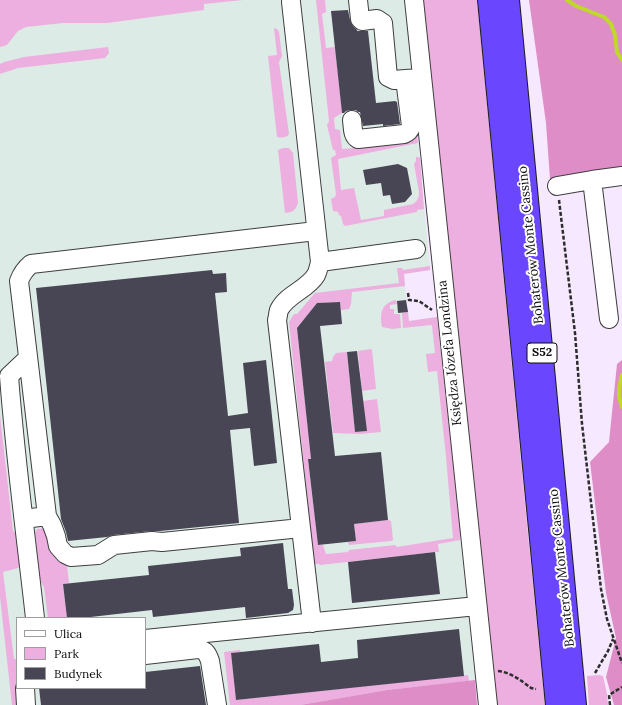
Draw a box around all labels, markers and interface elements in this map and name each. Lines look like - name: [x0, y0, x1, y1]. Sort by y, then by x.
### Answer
- street label: Bohaterów Monte Cassino: [515, 165, 547, 325]
- street label: Księdza Józefa Londzina: [435, 279, 465, 427]
- road number: S52: [527, 343, 557, 363]
- street label: Bohaterów Monte Cassino: [546, 488, 578, 648]
- legend: [16, 617, 146, 689]
- text: Ulica: [54, 626, 82, 641]
- text: Park: [54, 646, 79, 661]
- text: Budynek: [54, 666, 102, 681]

